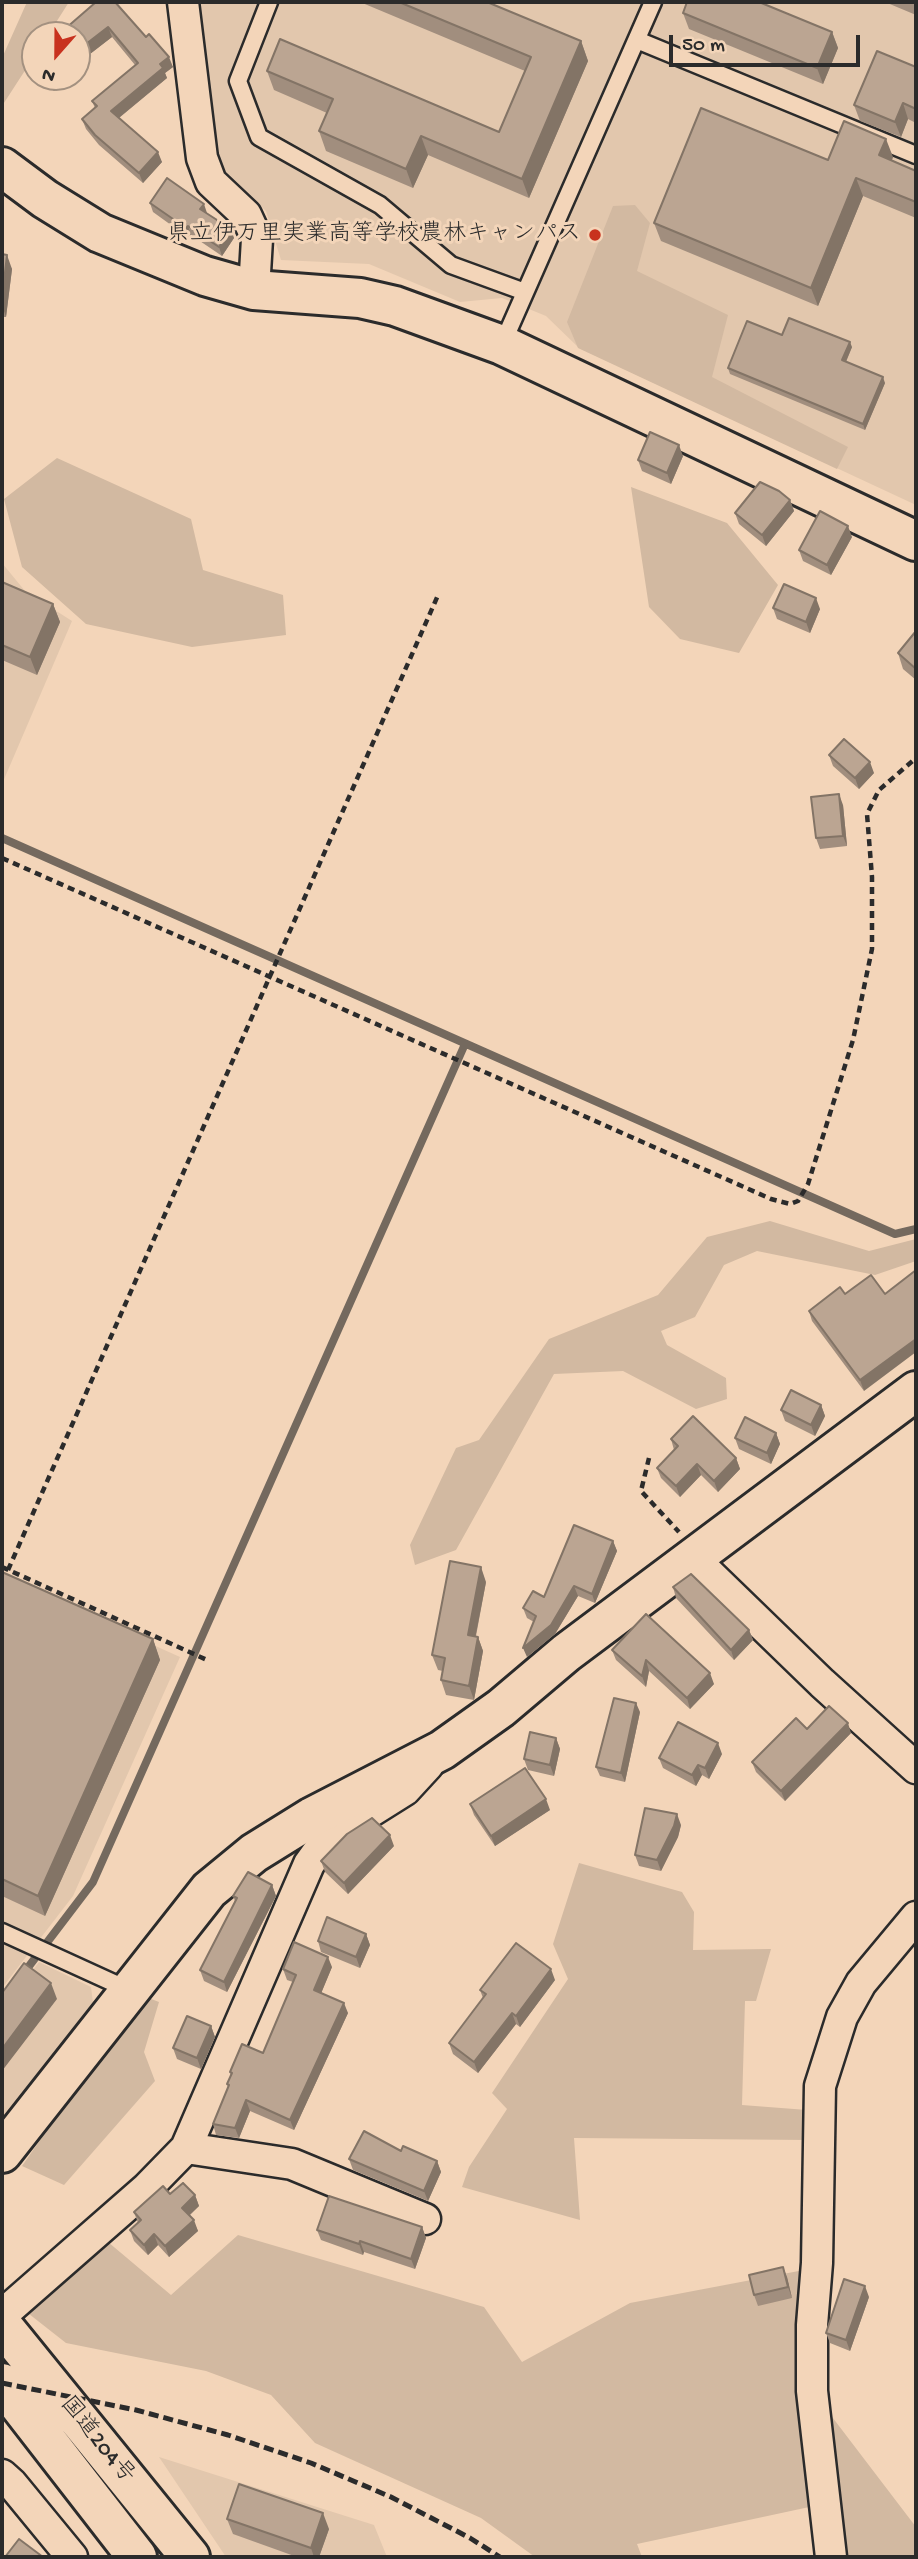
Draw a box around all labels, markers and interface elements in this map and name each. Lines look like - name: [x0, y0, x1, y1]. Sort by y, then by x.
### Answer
- north arrow: [21, 21, 91, 91]
- scale bar: [673, 21, 864, 65]
- text: 50 m: [682, 34, 725, 59]
- text: N: [39, 61, 59, 87]
- place label: 県立伊万里実業高等学校農林キャンパス: [167, 221, 581, 249]
- marker: 県立伊万里実業高等学校農林キャンパス: [587, 227, 603, 243]
- street label: 国道204号: [52, 2392, 140, 2490]

